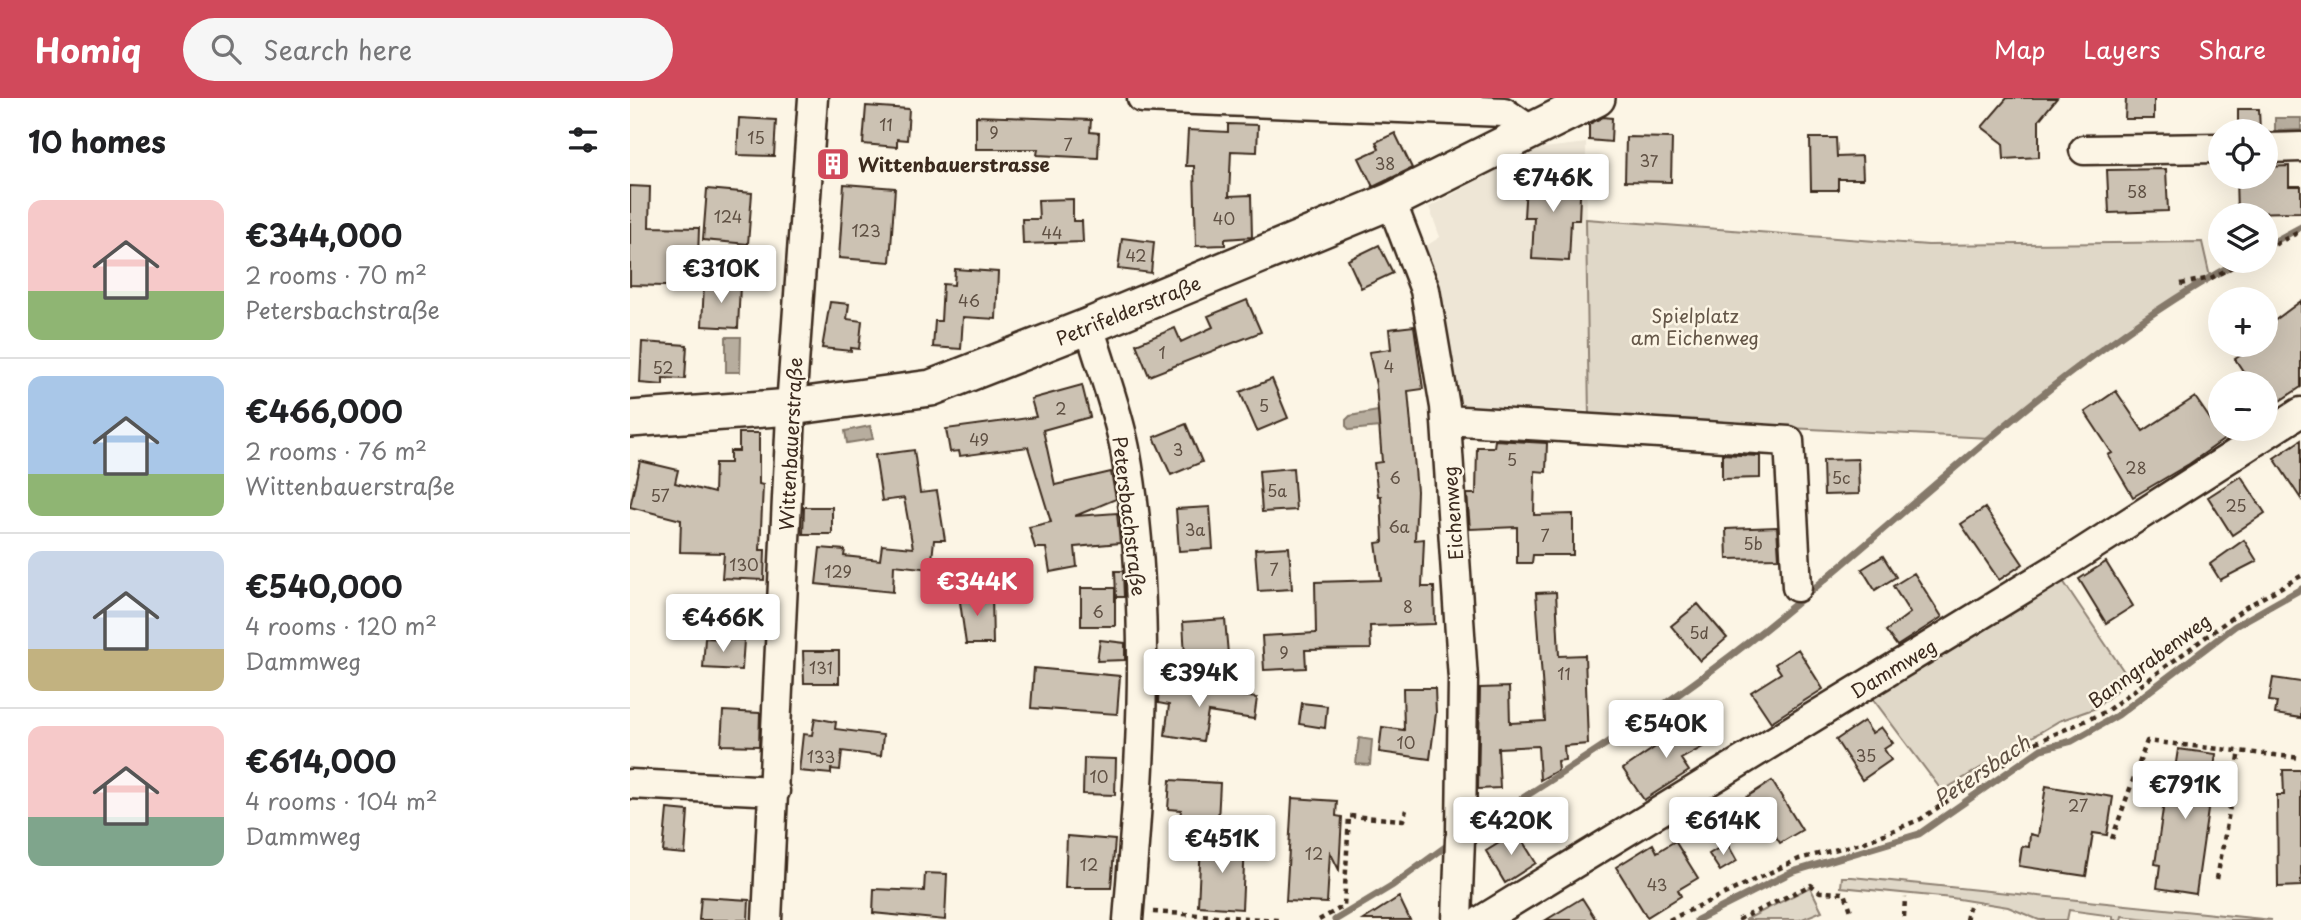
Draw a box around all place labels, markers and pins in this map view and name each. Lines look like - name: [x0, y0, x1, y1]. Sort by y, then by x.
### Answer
- building icon: Wittenbauerstrasse: [814, 145, 852, 183]
- place label: Wittenbauerstrasse: [858, 150, 1050, 178]
- pin: €746K: [1504, 155, 1602, 214]
- pin: €310K: [672, 246, 770, 305]
- pin: €344K: [928, 559, 1026, 618]
- pin: €466K: [674, 594, 772, 654]
- pin: €394K: [1150, 650, 1248, 709]
- pin: €540K: [1617, 700, 1715, 760]
- pin: €791K: [2136, 762, 2234, 821]
- pin: €420K: [1462, 798, 1560, 857]
- pin: €614K: [1674, 798, 1772, 857]
- pin: €451K: [1173, 816, 1271, 875]

